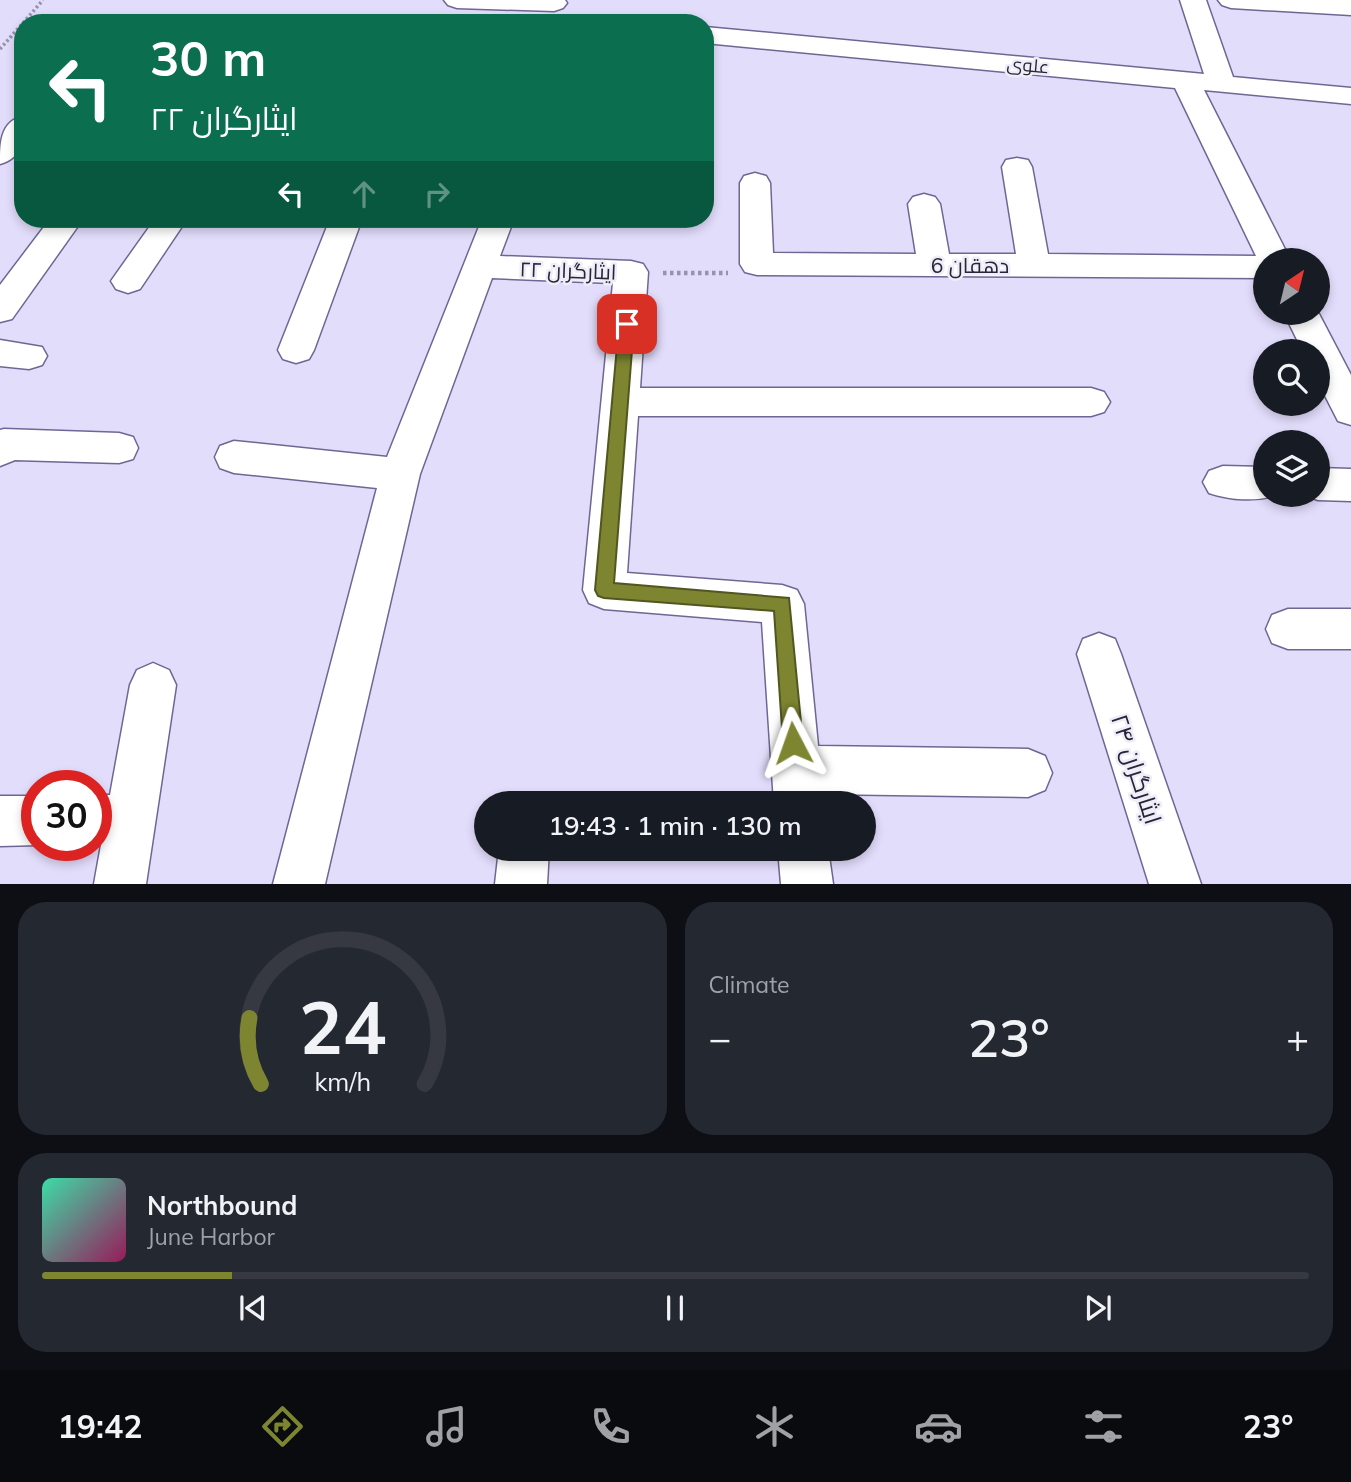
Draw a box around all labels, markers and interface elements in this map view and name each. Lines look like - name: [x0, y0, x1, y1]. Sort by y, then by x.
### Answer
- text: 30 m: [150, 27, 266, 88]
- icon: left: [35, 42, 126, 133]
- street label: علوی: [1006, 52, 1050, 78]
- text: ایثارگران ۲۲: [150, 98, 298, 138]
- icon: left: [272, 175, 310, 213]
- icon: ahead: [345, 175, 383, 213]
- icon: right: [418, 175, 456, 213]
- north arrow: [1253, 248, 1330, 326]
- map controls: [1253, 248, 1330, 507]
- street label: دهقان 6: [931, 252, 1009, 279]
- street label: ایثارگران ۲۲: [519, 255, 617, 286]
- pin: [597, 294, 657, 354]
- icon: arrive: [608, 305, 646, 343]
- button: search: [1253, 339, 1330, 416]
- button: layers: [1253, 430, 1330, 507]
- position arrow: [756, 706, 830, 780]
- street label: ایثارگران ۲۴: [1105, 710, 1169, 828]
- speed limit sign: 30: [21, 770, 112, 861]
- text: 19:43 · 1 min · 130 m: [548, 809, 802, 842]
- text: Climate: [709, 970, 790, 999]
- text: 24: [299, 982, 386, 1073]
- text: 23°: [968, 1005, 1050, 1070]
- text: −: [709, 1014, 731, 1062]
- text: +: [1286, 1014, 1309, 1062]
- text: km/h: [314, 1066, 371, 1097]
- text: Northbound: [147, 1189, 297, 1222]
- text: June Harbor: [147, 1222, 275, 1251]
- icon: previous: [234, 1289, 272, 1327]
- icon: pause: [656, 1289, 694, 1327]
- icon: next: [1079, 1289, 1117, 1327]
- icon: directions: [258, 1402, 307, 1451]
- icon: music: [422, 1402, 471, 1451]
- icon: phone: [586, 1402, 635, 1451]
- icon: climate: [750, 1402, 799, 1451]
- icon: car: [914, 1402, 963, 1451]
- icon: filters: [1079, 1402, 1128, 1451]
- text: 19:42: [58, 1406, 142, 1446]
- text: 23°: [1243, 1406, 1293, 1446]

